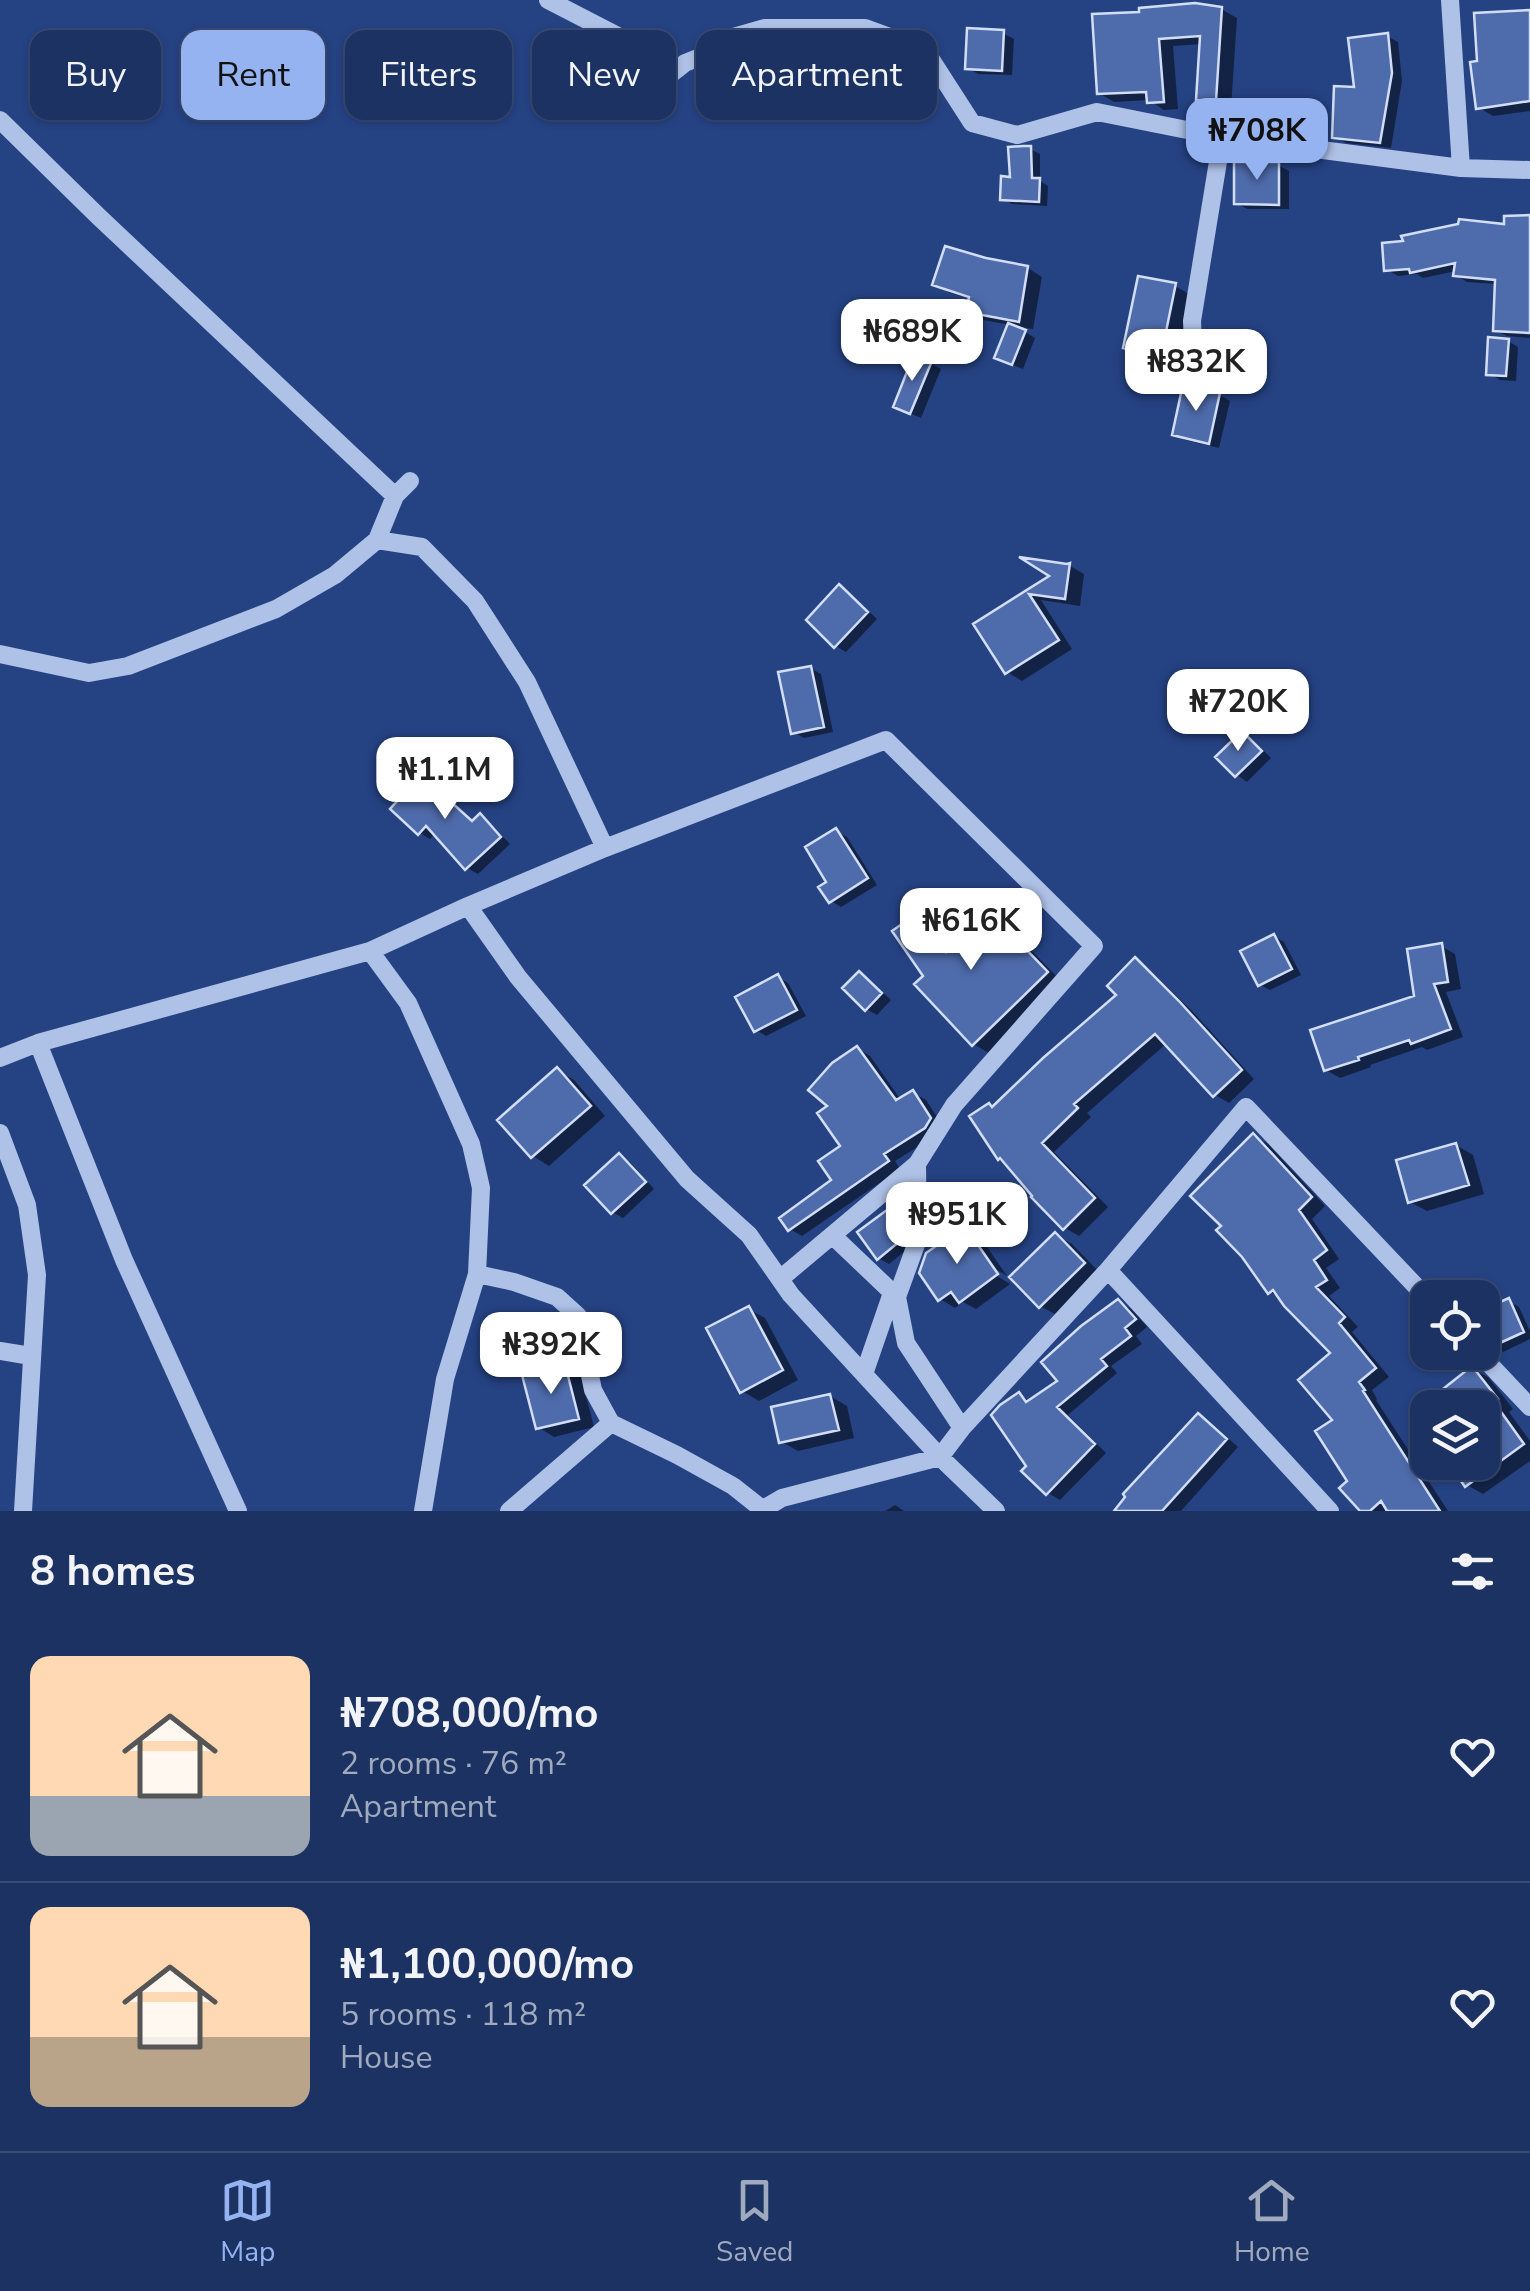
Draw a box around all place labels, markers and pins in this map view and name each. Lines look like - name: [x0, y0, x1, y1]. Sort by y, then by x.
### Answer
- pin: ₦708K: [1187, 98, 1327, 183]
- pin: ₦689K: [842, 299, 982, 384]
- pin: ₦832K: [1126, 329, 1266, 414]
- pin: ₦720K: [1168, 669, 1308, 754]
- pin: ₦1.1M: [375, 737, 515, 822]
- pin: ₦616K: [901, 888, 1041, 973]
- pin: ₦951K: [887, 1182, 1027, 1267]
- pin: ₦392K: [481, 1312, 621, 1397]

